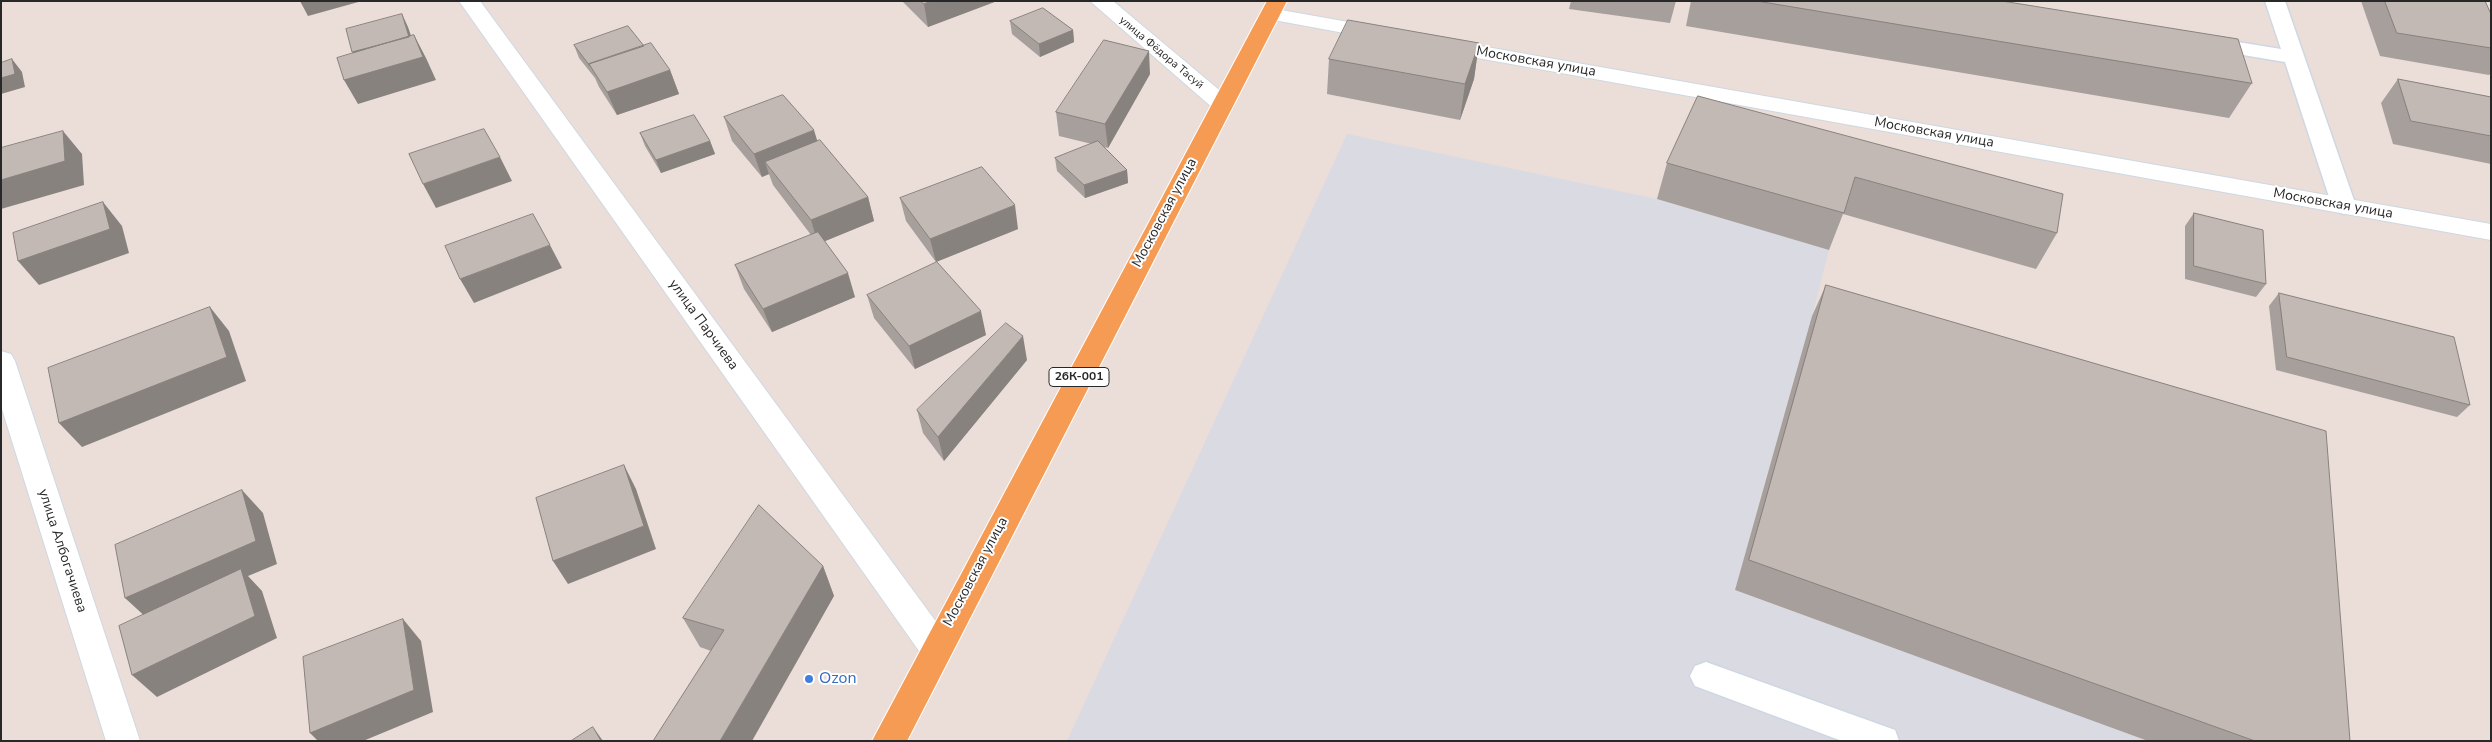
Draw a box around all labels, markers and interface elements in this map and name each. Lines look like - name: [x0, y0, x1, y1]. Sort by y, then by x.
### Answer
- street label: улица Фёдора Тасуй: [1116, 14, 1206, 92]
- street label: Московская улица: [1475, 43, 1597, 81]
- street label: Московская улица: [1873, 114, 1995, 152]
- street label: Московская улица: [1129, 156, 1201, 270]
- street label: Московская улица: [2272, 185, 2394, 223]
- street label: улица Парчиева: [665, 276, 741, 374]
- road number: 26К-001: [1049, 368, 1109, 387]
- street label: улица Албогачиева: [34, 487, 90, 615]
- street label: Московская улица: [940, 515, 1012, 629]
- place label: Ozon: [819, 669, 857, 689]
- marker: Ozon: [803, 673, 815, 685]

